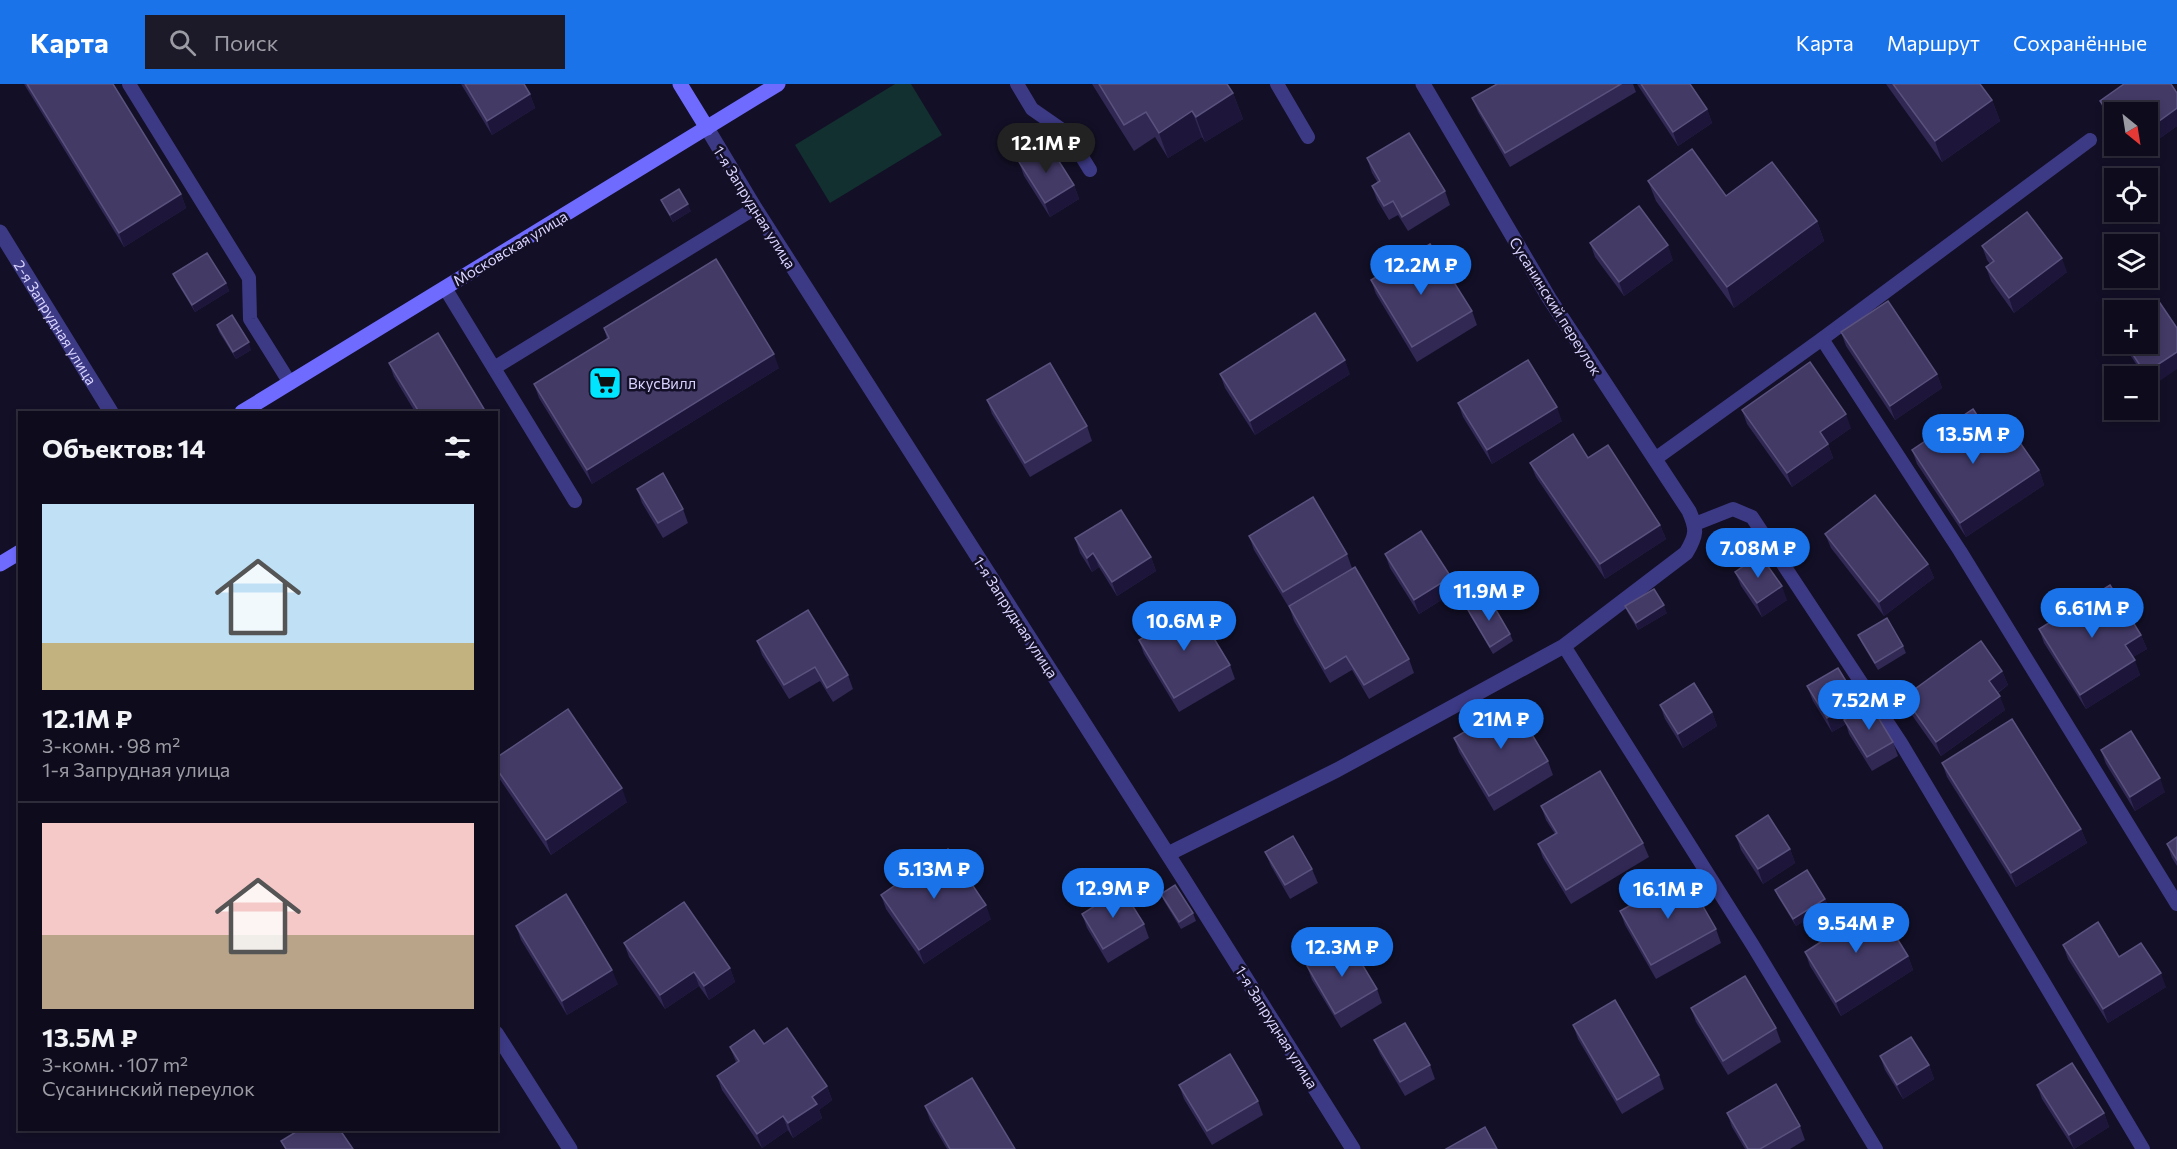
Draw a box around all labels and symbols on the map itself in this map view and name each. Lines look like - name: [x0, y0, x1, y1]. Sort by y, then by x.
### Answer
- north arrow: [2104, 102, 2158, 156]
- pin: 12.1M ₽: [991, 123, 1101, 174]
- street label: 1-я Запрудная улица: [710, 142, 800, 272]
- street label: Московская улица: [450, 207, 570, 289]
- street label: Сусанинский переулок: [1506, 233, 1606, 379]
- pin: 12.2M ₽: [1366, 245, 1476, 296]
- street label: 2-я Запрудная улица: [10, 257, 101, 388]
- supermarket icon: ВкусВилл: [587, 365, 623, 401]
- place label: ВкусВилл: [628, 374, 696, 392]
- pin: 13.5M ₽: [1918, 414, 2028, 465]
- pin: 7.08M ₽: [1703, 528, 1813, 579]
- street label: 1-я Запрудная улица: [970, 553, 1062, 681]
- pin: 11.9M ₽: [1434, 571, 1544, 622]
- pin: 6.61M ₽: [2037, 588, 2147, 639]
- pin: 10.6M ₽: [1129, 601, 1239, 652]
- pin: 7.52M ₽: [1814, 680, 1924, 731]
- pin: 21M ₽: [1459, 699, 1543, 750]
- pin: 5.13M ₽: [879, 849, 989, 900]
- pin: 12.9M ₽: [1058, 868, 1168, 919]
- pin: 16.1M ₽: [1613, 869, 1723, 920]
- pin: 9.54M ₽: [1801, 903, 1911, 954]
- pin: 12.3M ₽: [1287, 927, 1397, 978]
- street label: 1-я Запрудная улица: [1232, 962, 1322, 1092]

